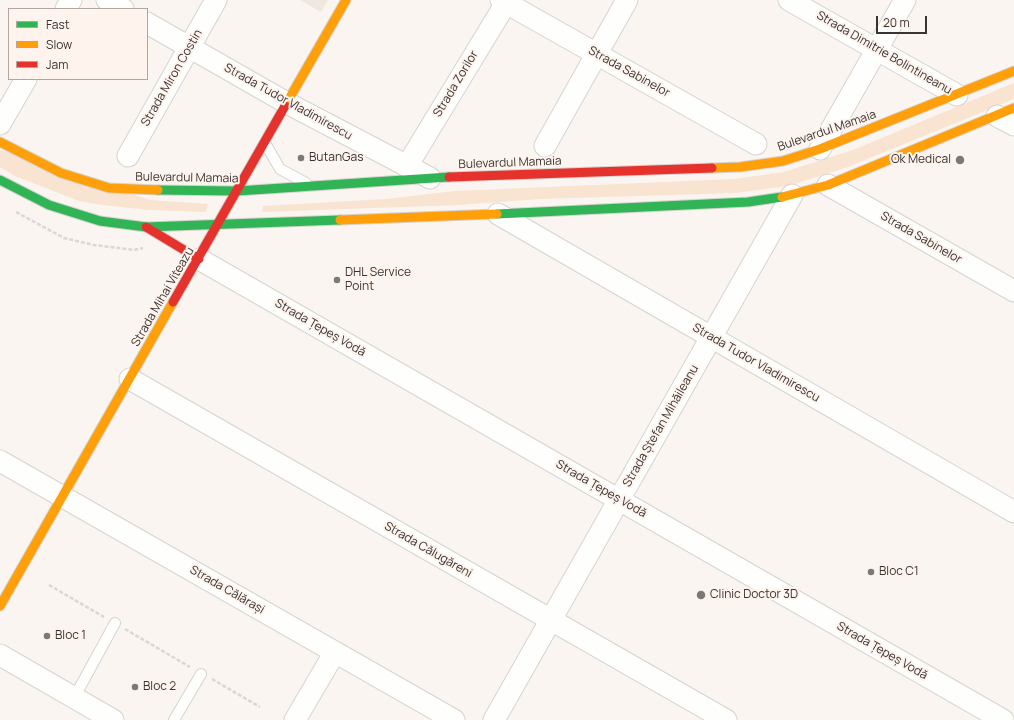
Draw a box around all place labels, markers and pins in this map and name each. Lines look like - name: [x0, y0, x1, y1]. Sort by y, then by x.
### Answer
- place label: ButanGas: [309, 151, 364, 165]
- marker: ButanGas: [296, 153, 306, 163]
- place label: Ok Medical: [891, 153, 951, 167]
- marker: Ok Medical: [954, 154, 966, 166]
- place label: DHL Service Point: [345, 266, 411, 294]
- marker: DHL Service Point: [332, 275, 342, 285]
- place label: Bloc C1: [879, 565, 919, 579]
- marker: Bloc C1: [866, 567, 876, 577]
- place label: Clinic Doctor 3D: [710, 588, 798, 602]
- marker: Clinic Doctor 3D: [695, 589, 707, 601]
- place label: Bloc 1: [55, 629, 86, 643]
- marker: Bloc 1: [42, 631, 52, 641]
- place label: Bloc 2: [143, 680, 176, 694]
- marker: Bloc 2: [130, 682, 140, 692]

